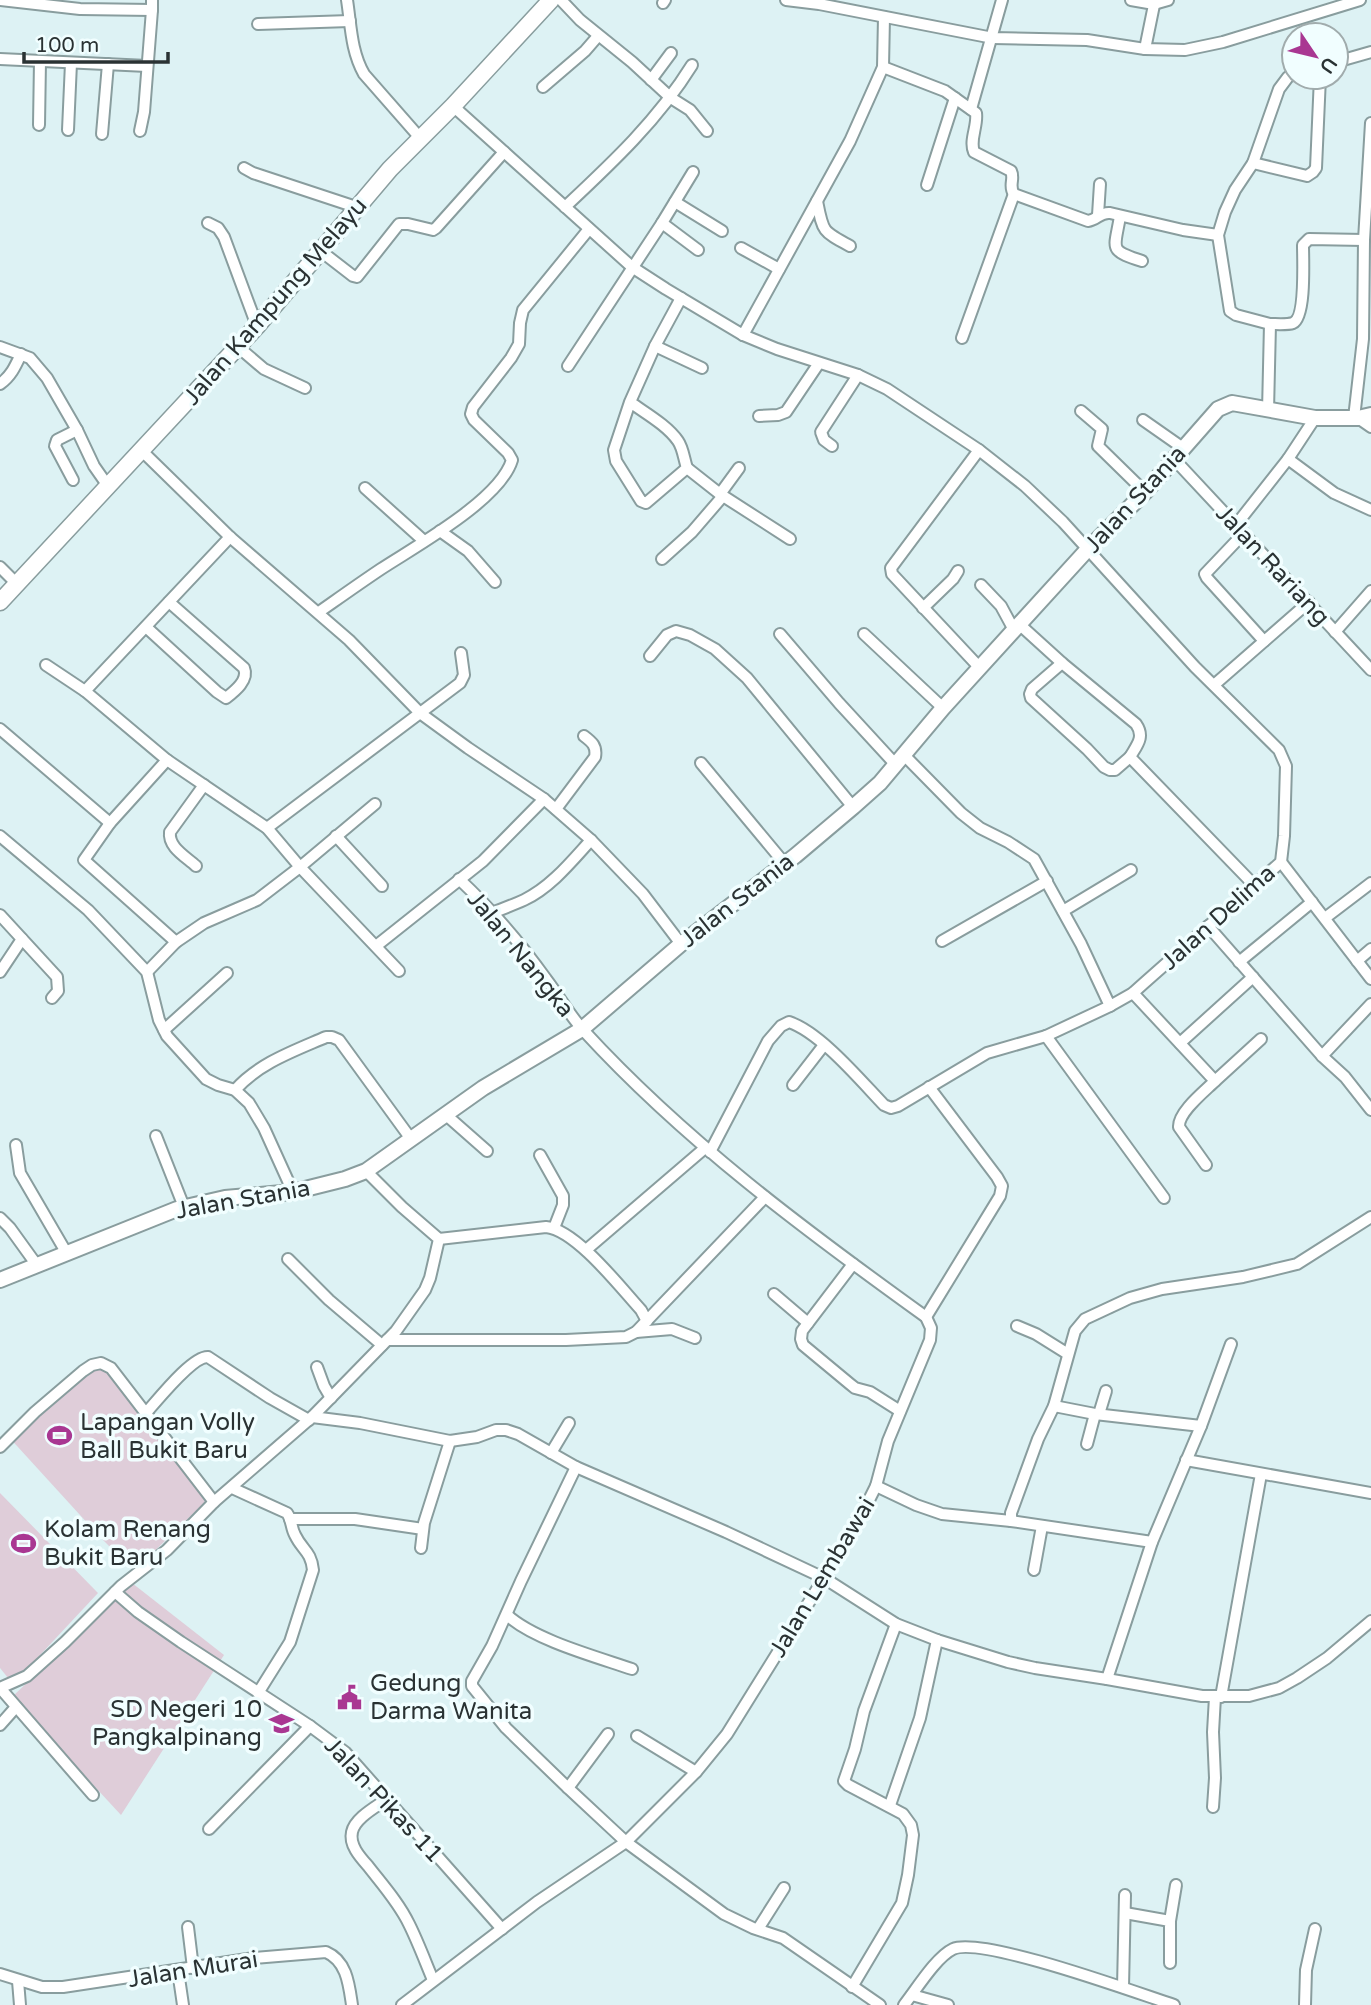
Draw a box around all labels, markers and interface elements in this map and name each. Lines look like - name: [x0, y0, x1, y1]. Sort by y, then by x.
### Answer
- scale bar: [24, 21, 168, 65]
- north arrow: [1280, 21, 1350, 91]
- text: 100 m: [35, 33, 99, 58]
- text: U: [1315, 53, 1341, 77]
- street label: Jalan Kampung Melayu: [177, 192, 373, 411]
- street label: Jalan Stania: [1078, 440, 1192, 559]
- street label: Jalan Rariang: [1210, 499, 1336, 632]
- street label: Jalan Stania: [675, 847, 800, 954]
- street label: Jalan Delima: [1155, 859, 1281, 976]
- street label: Jalan Nangka: [461, 885, 580, 1023]
- street label: Jalan Stania: [174, 1173, 313, 1226]
- place label: Lapangan Volly Ball Bukit Baru: [80, 1408, 255, 1465]
- sports icon: Lapangan Volly Ball Bukit Baru: [46, 1422, 74, 1450]
- street label: Jalan Lembawai: [763, 1492, 882, 1662]
- place label: Kolam Renang Bukit Baru: [44, 1515, 211, 1572]
- sports icon: Kolam Renang Bukit Baru: [10, 1529, 38, 1557]
- place label: Gedung Darma Wanita: [370, 1669, 532, 1726]
- public building icon: Gedung Darma Wanita: [336, 1683, 364, 1711]
- place label: SD Negeri 10 Pangkalpinang: [92, 1695, 262, 1752]
- school or university icon: SD Negeri 10 Pangkalpinang: [268, 1709, 296, 1737]
- street label: Jalan Pikas 11: [318, 1732, 449, 1869]
- street label: Jalan Murai: [126, 1945, 260, 1994]

